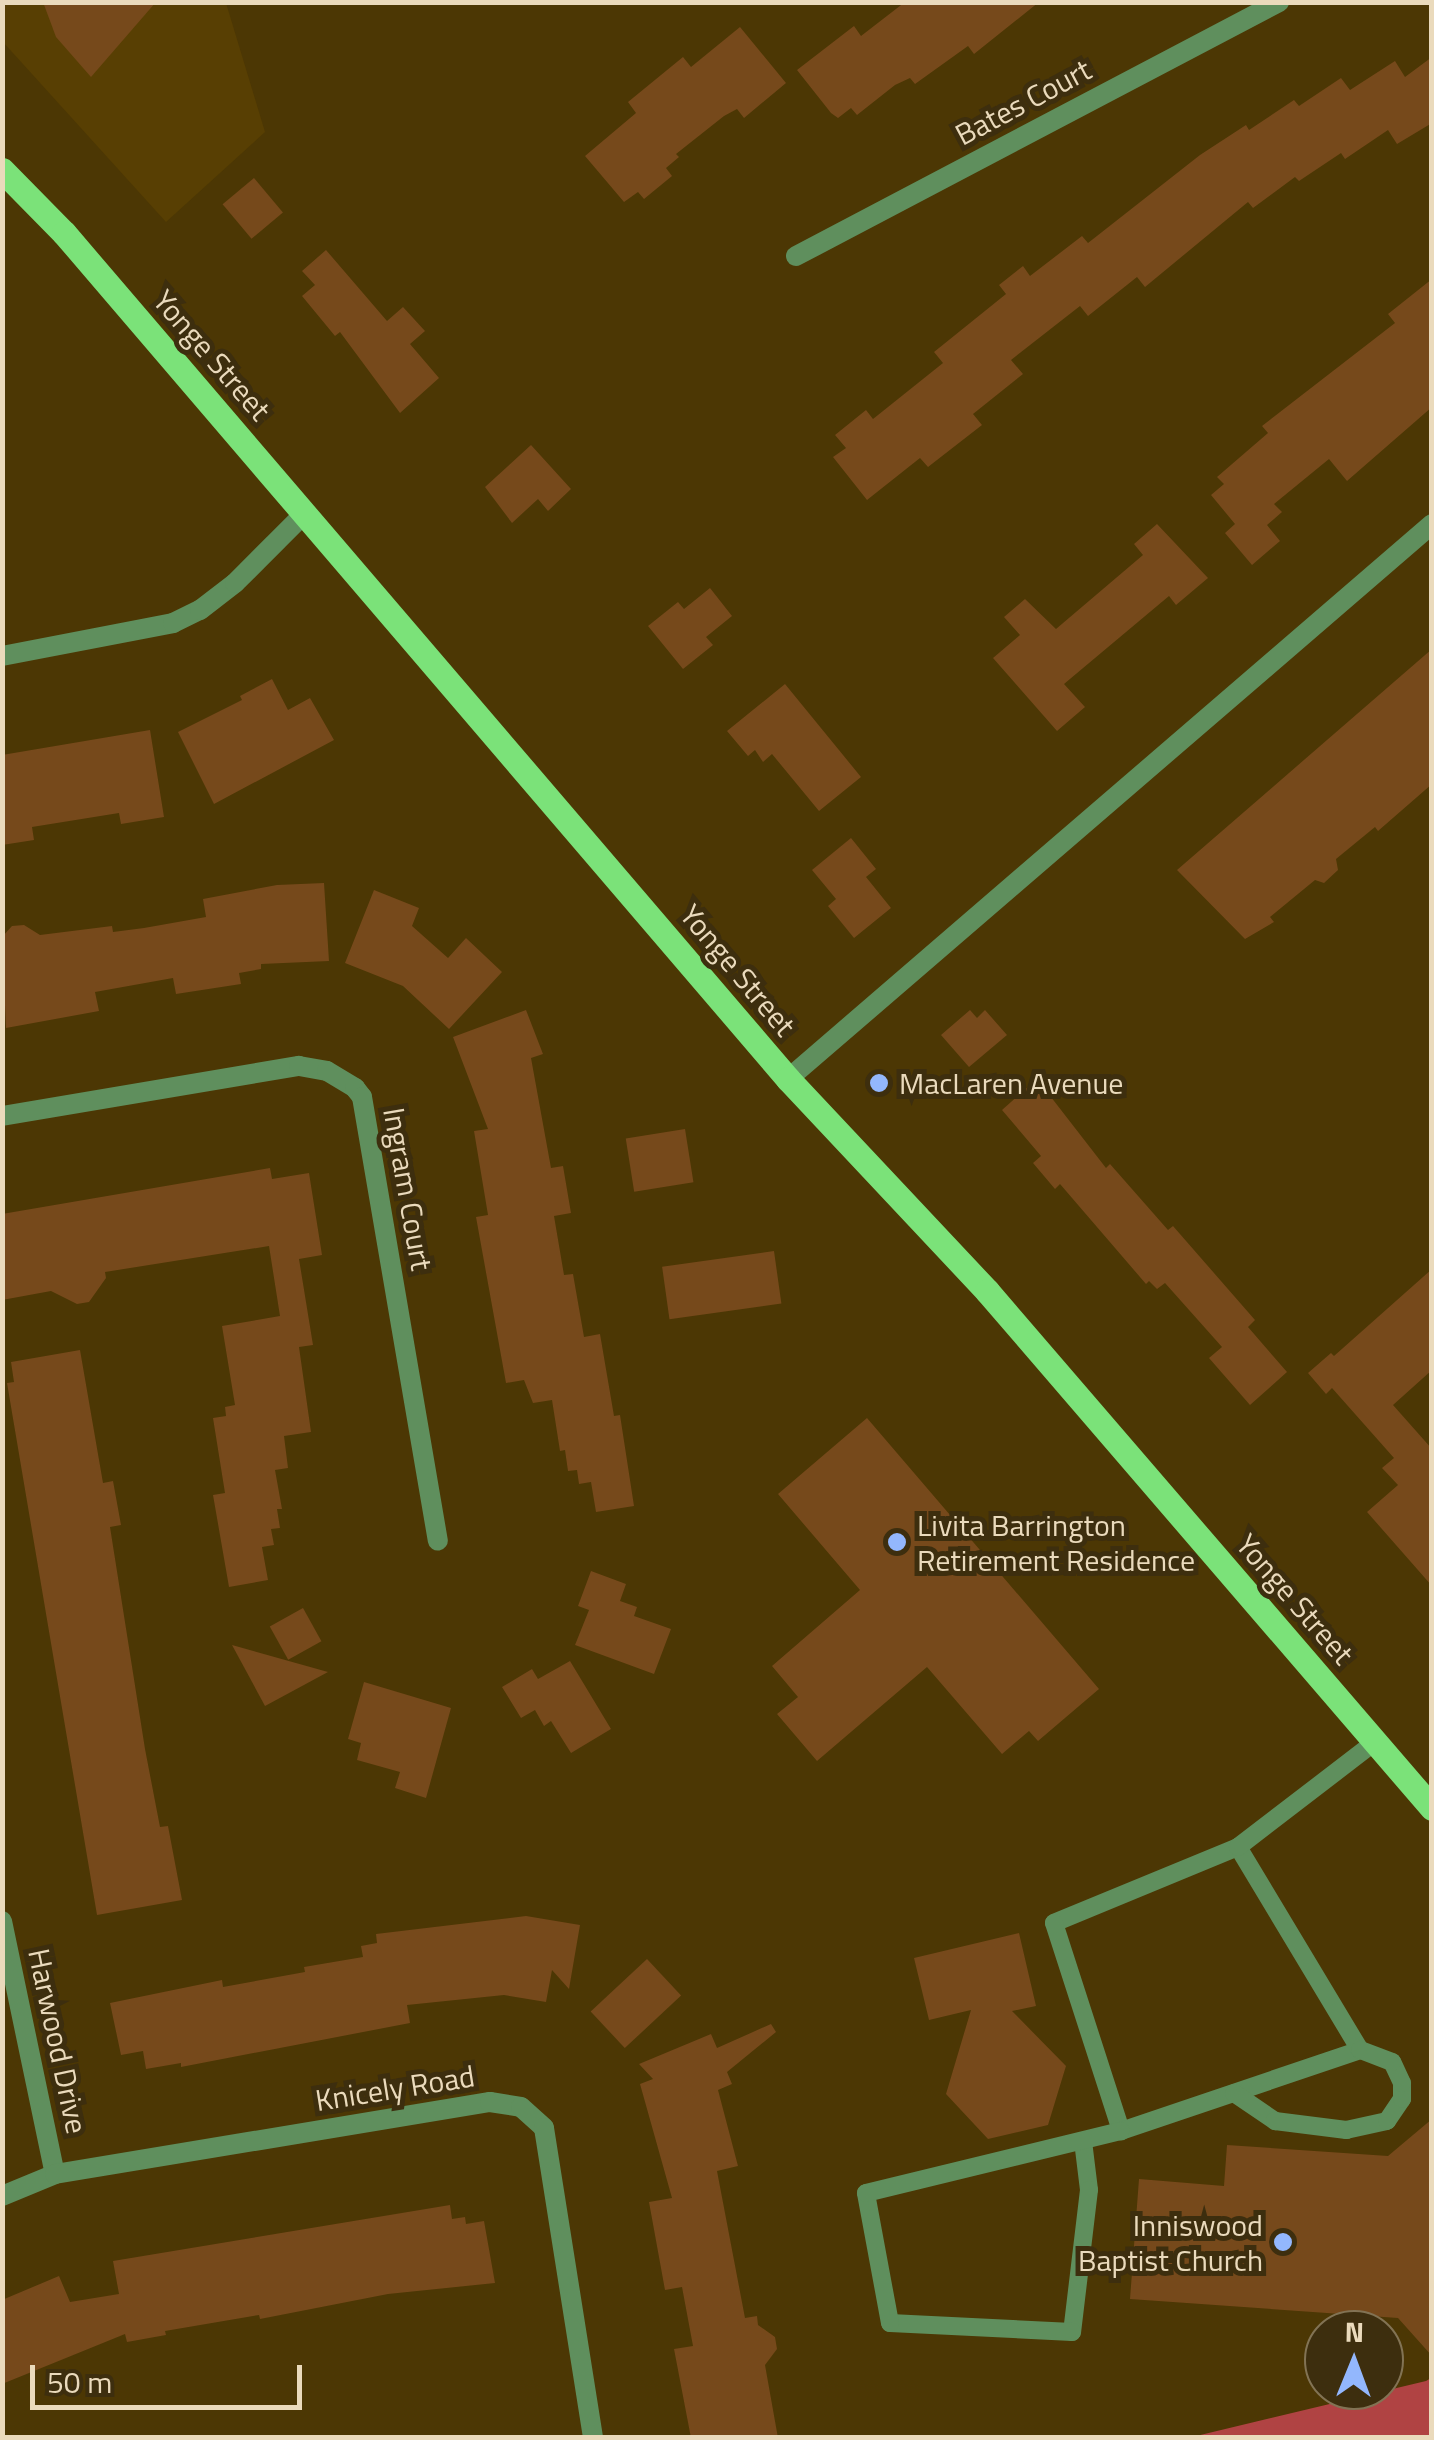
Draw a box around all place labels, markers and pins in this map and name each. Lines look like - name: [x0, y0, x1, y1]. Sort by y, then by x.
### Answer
- place label: MacLaren Avenue: [899, 1065, 1123, 1101]
- marker: MacLaren Avenue: [868, 1072, 890, 1094]
- place label: Livita Barrington Retirement Residence: [917, 1507, 1195, 1578]
- marker: Livita Barrington Retirement Residence: [886, 1531, 908, 1553]
- place label: Inniswood Baptist Church: [1078, 2207, 1263, 2278]
- marker: Inniswood Baptist Church: [1272, 2231, 1294, 2253]

